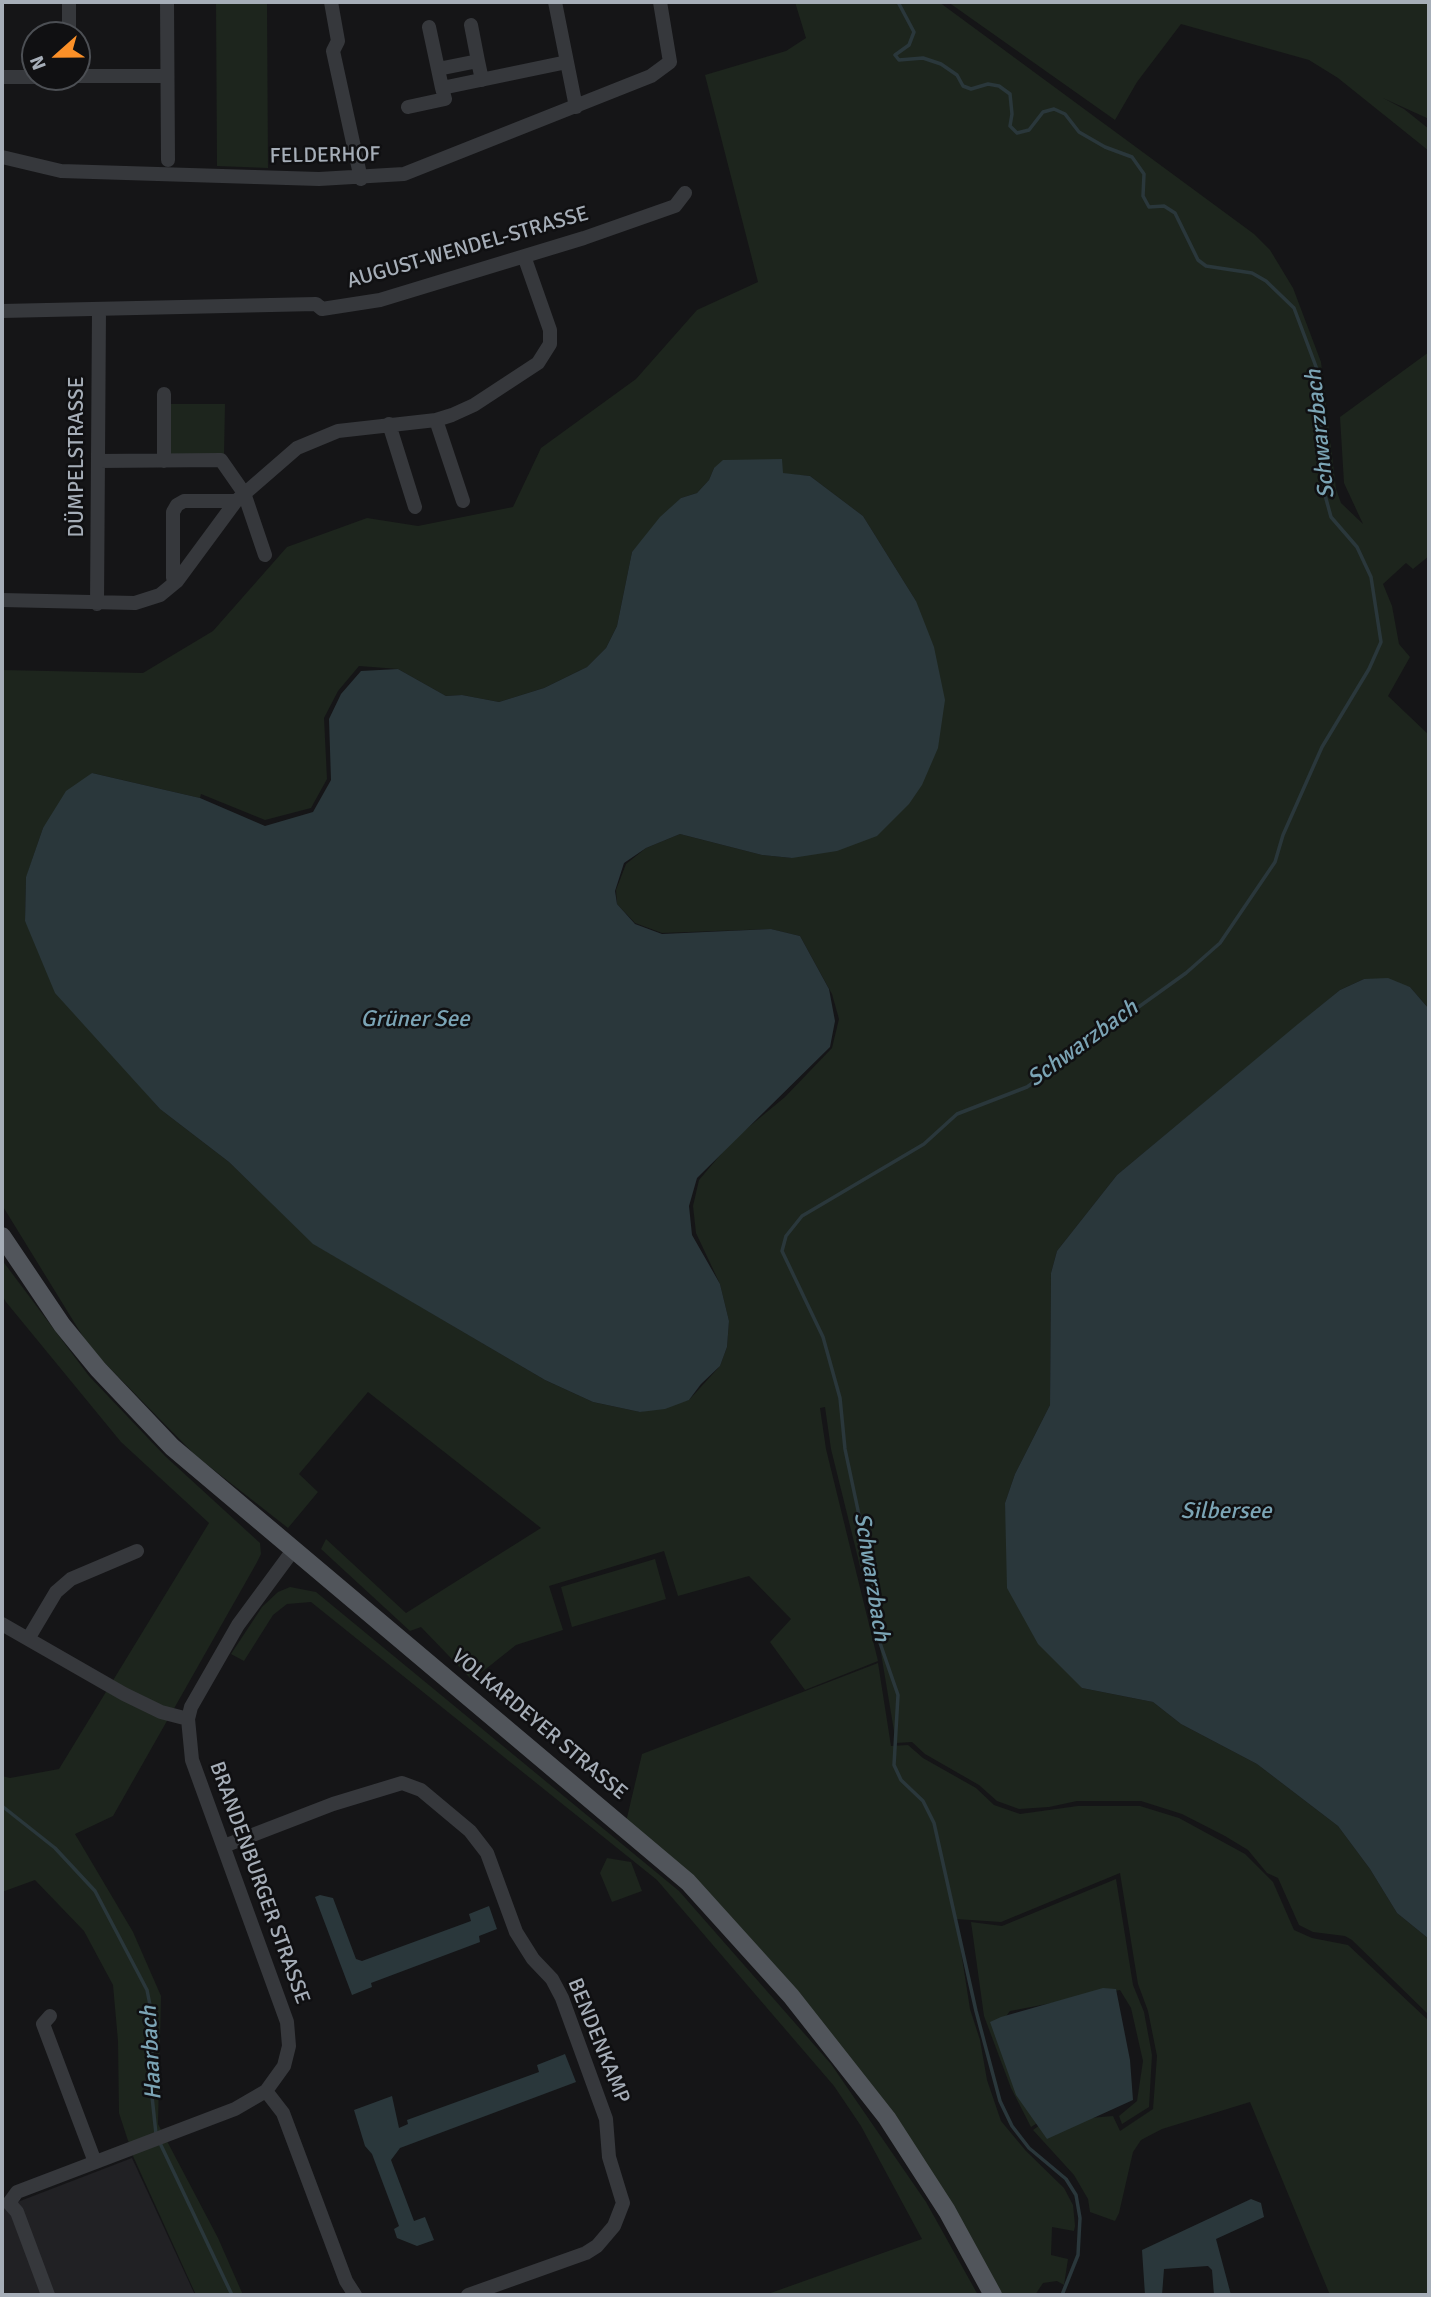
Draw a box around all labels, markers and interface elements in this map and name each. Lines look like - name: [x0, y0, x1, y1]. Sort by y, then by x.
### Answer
- north arrow: [21, 21, 91, 91]
- text: N: [25, 52, 52, 73]
- street label: FELDERHOF: [269, 142, 381, 170]
- street label: AUGUST-WENDEL-STRASSE: [344, 201, 592, 295]
- water label: Schwarzbach: [1300, 368, 1342, 500]
- street label: DÜMPELSTRASSE: [64, 376, 90, 538]
- water label: Schwarzbach: [1022, 995, 1144, 1093]
- water label: Grüner See: [360, 1006, 470, 1034]
- water label: Silbersee: [1181, 1498, 1271, 1526]
- water label: Schwarzbach: [847, 1511, 895, 1643]
- street label: VOLKARDEYER STRASSE: [446, 1644, 632, 1806]
- street label: BRANDENBURGER STRASSE: [203, 1758, 315, 2008]
- street label: BENDENKAMP: [561, 1975, 635, 2107]
- water label: Haarbach: [136, 2005, 168, 2101]

